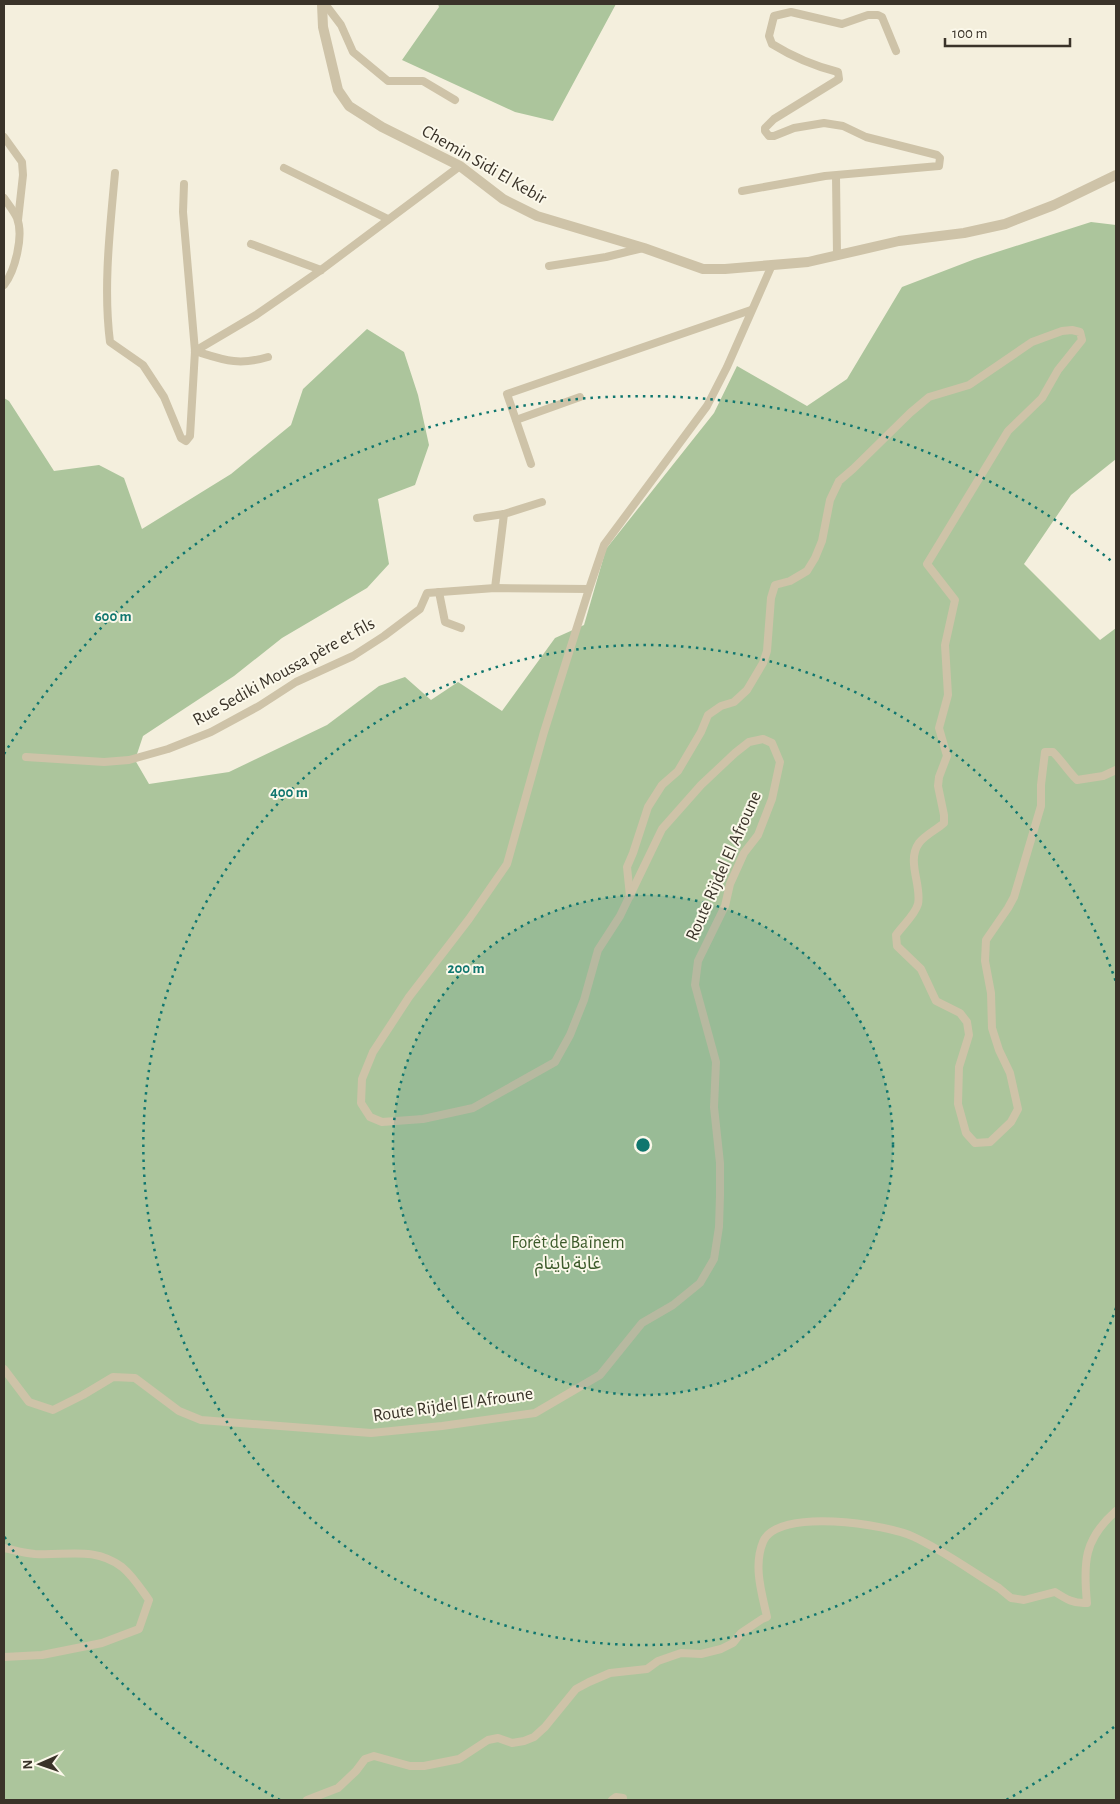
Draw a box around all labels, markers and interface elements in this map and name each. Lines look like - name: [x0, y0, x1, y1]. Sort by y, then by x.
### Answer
- scale bar: [945, 15, 1070, 47]
- text: 100 m: [952, 26, 987, 41]
- street label: Chemin Sidi El Kebir: [419, 122, 550, 208]
- text: 600 m: [94, 609, 132, 624]
- street label: Rue Sediki Moussa père et fils: [190, 614, 378, 730]
- text: 400 m: [270, 785, 308, 800]
- street label: Route Rijdel El Afroune: [683, 789, 765, 943]
- text: 200 m: [447, 961, 485, 976]
- centre of rings: [634, 1136, 652, 1154]
- park label: Forêt de Baïnem غابة باينام: [511, 1234, 625, 1277]
- street label: Route Rijdel El Afroune: [372, 1385, 534, 1425]
- north arrow: [15, 1739, 65, 1789]
- text: N: [21, 1759, 35, 1770]

